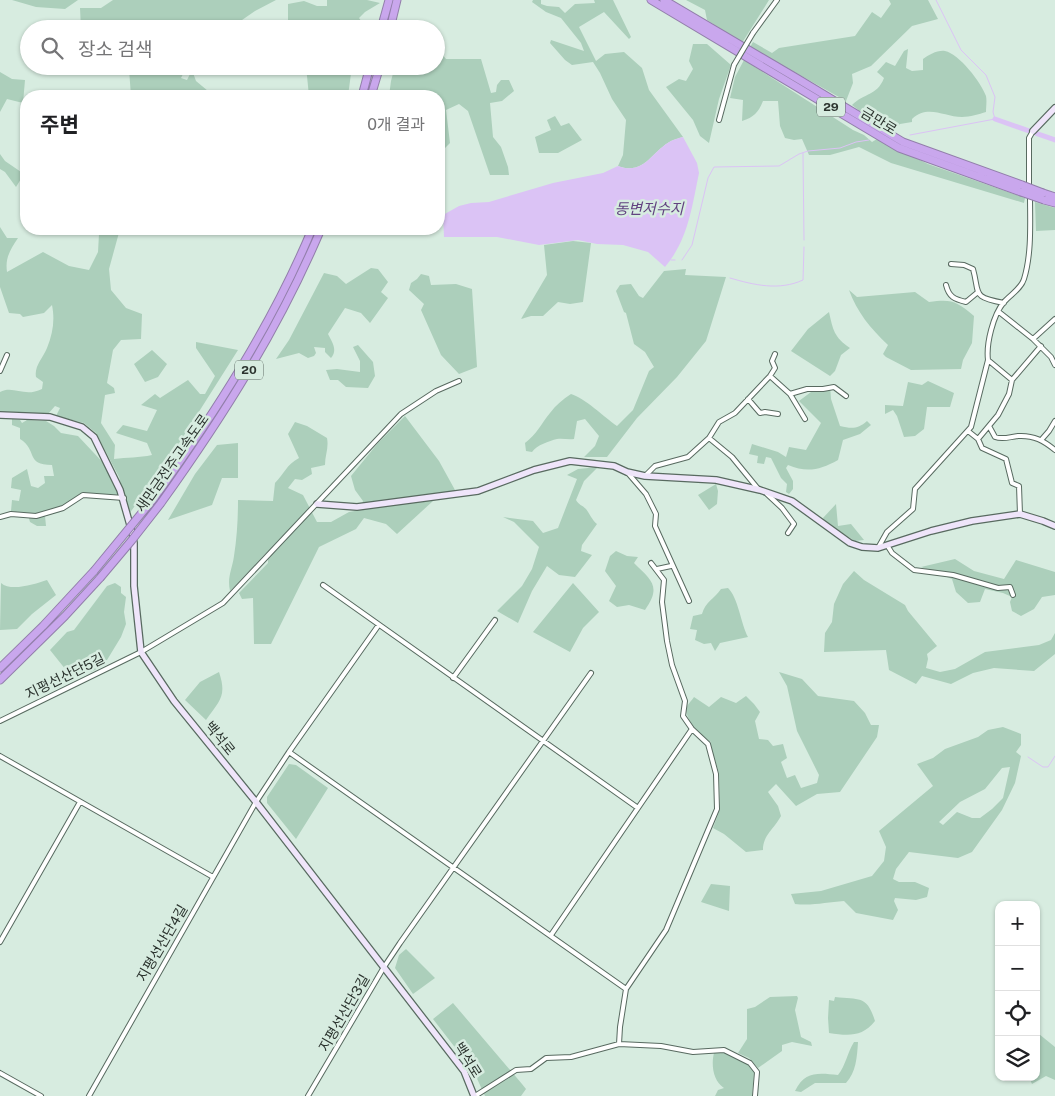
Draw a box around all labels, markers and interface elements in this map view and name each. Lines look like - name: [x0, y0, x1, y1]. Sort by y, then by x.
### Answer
- search box: [20, 20, 445, 75]
- icon: search: [38, 34, 66, 62]
- text: 장소 검색: [78, 38, 153, 60]
- road number: 29: [817, 98, 845, 116]
- street label: 금만로: [858, 104, 900, 138]
- text: 주변: [40, 112, 79, 137]
- text: 0개 결과: [367, 115, 425, 134]
- water label: 동변저수지: [614, 200, 685, 217]
- road number: 20: [235, 360, 263, 380]
- street label: 새만금전주고속도로: [132, 411, 212, 515]
- street label: 지평선산단5길: [23, 650, 107, 702]
- street label: 백석로: [202, 718, 238, 758]
- map controls: [995, 901, 1040, 1081]
- button: +: [995, 901, 1040, 946]
- street label: 지평선산단4길: [134, 902, 190, 984]
- button: −: [995, 946, 1040, 991]
- street label: 지평선산단3길: [316, 972, 372, 1054]
- button: locate: [995, 991, 1040, 1036]
- button: layers: [995, 1036, 1040, 1081]
- street label: 백석로: [451, 1039, 485, 1081]

